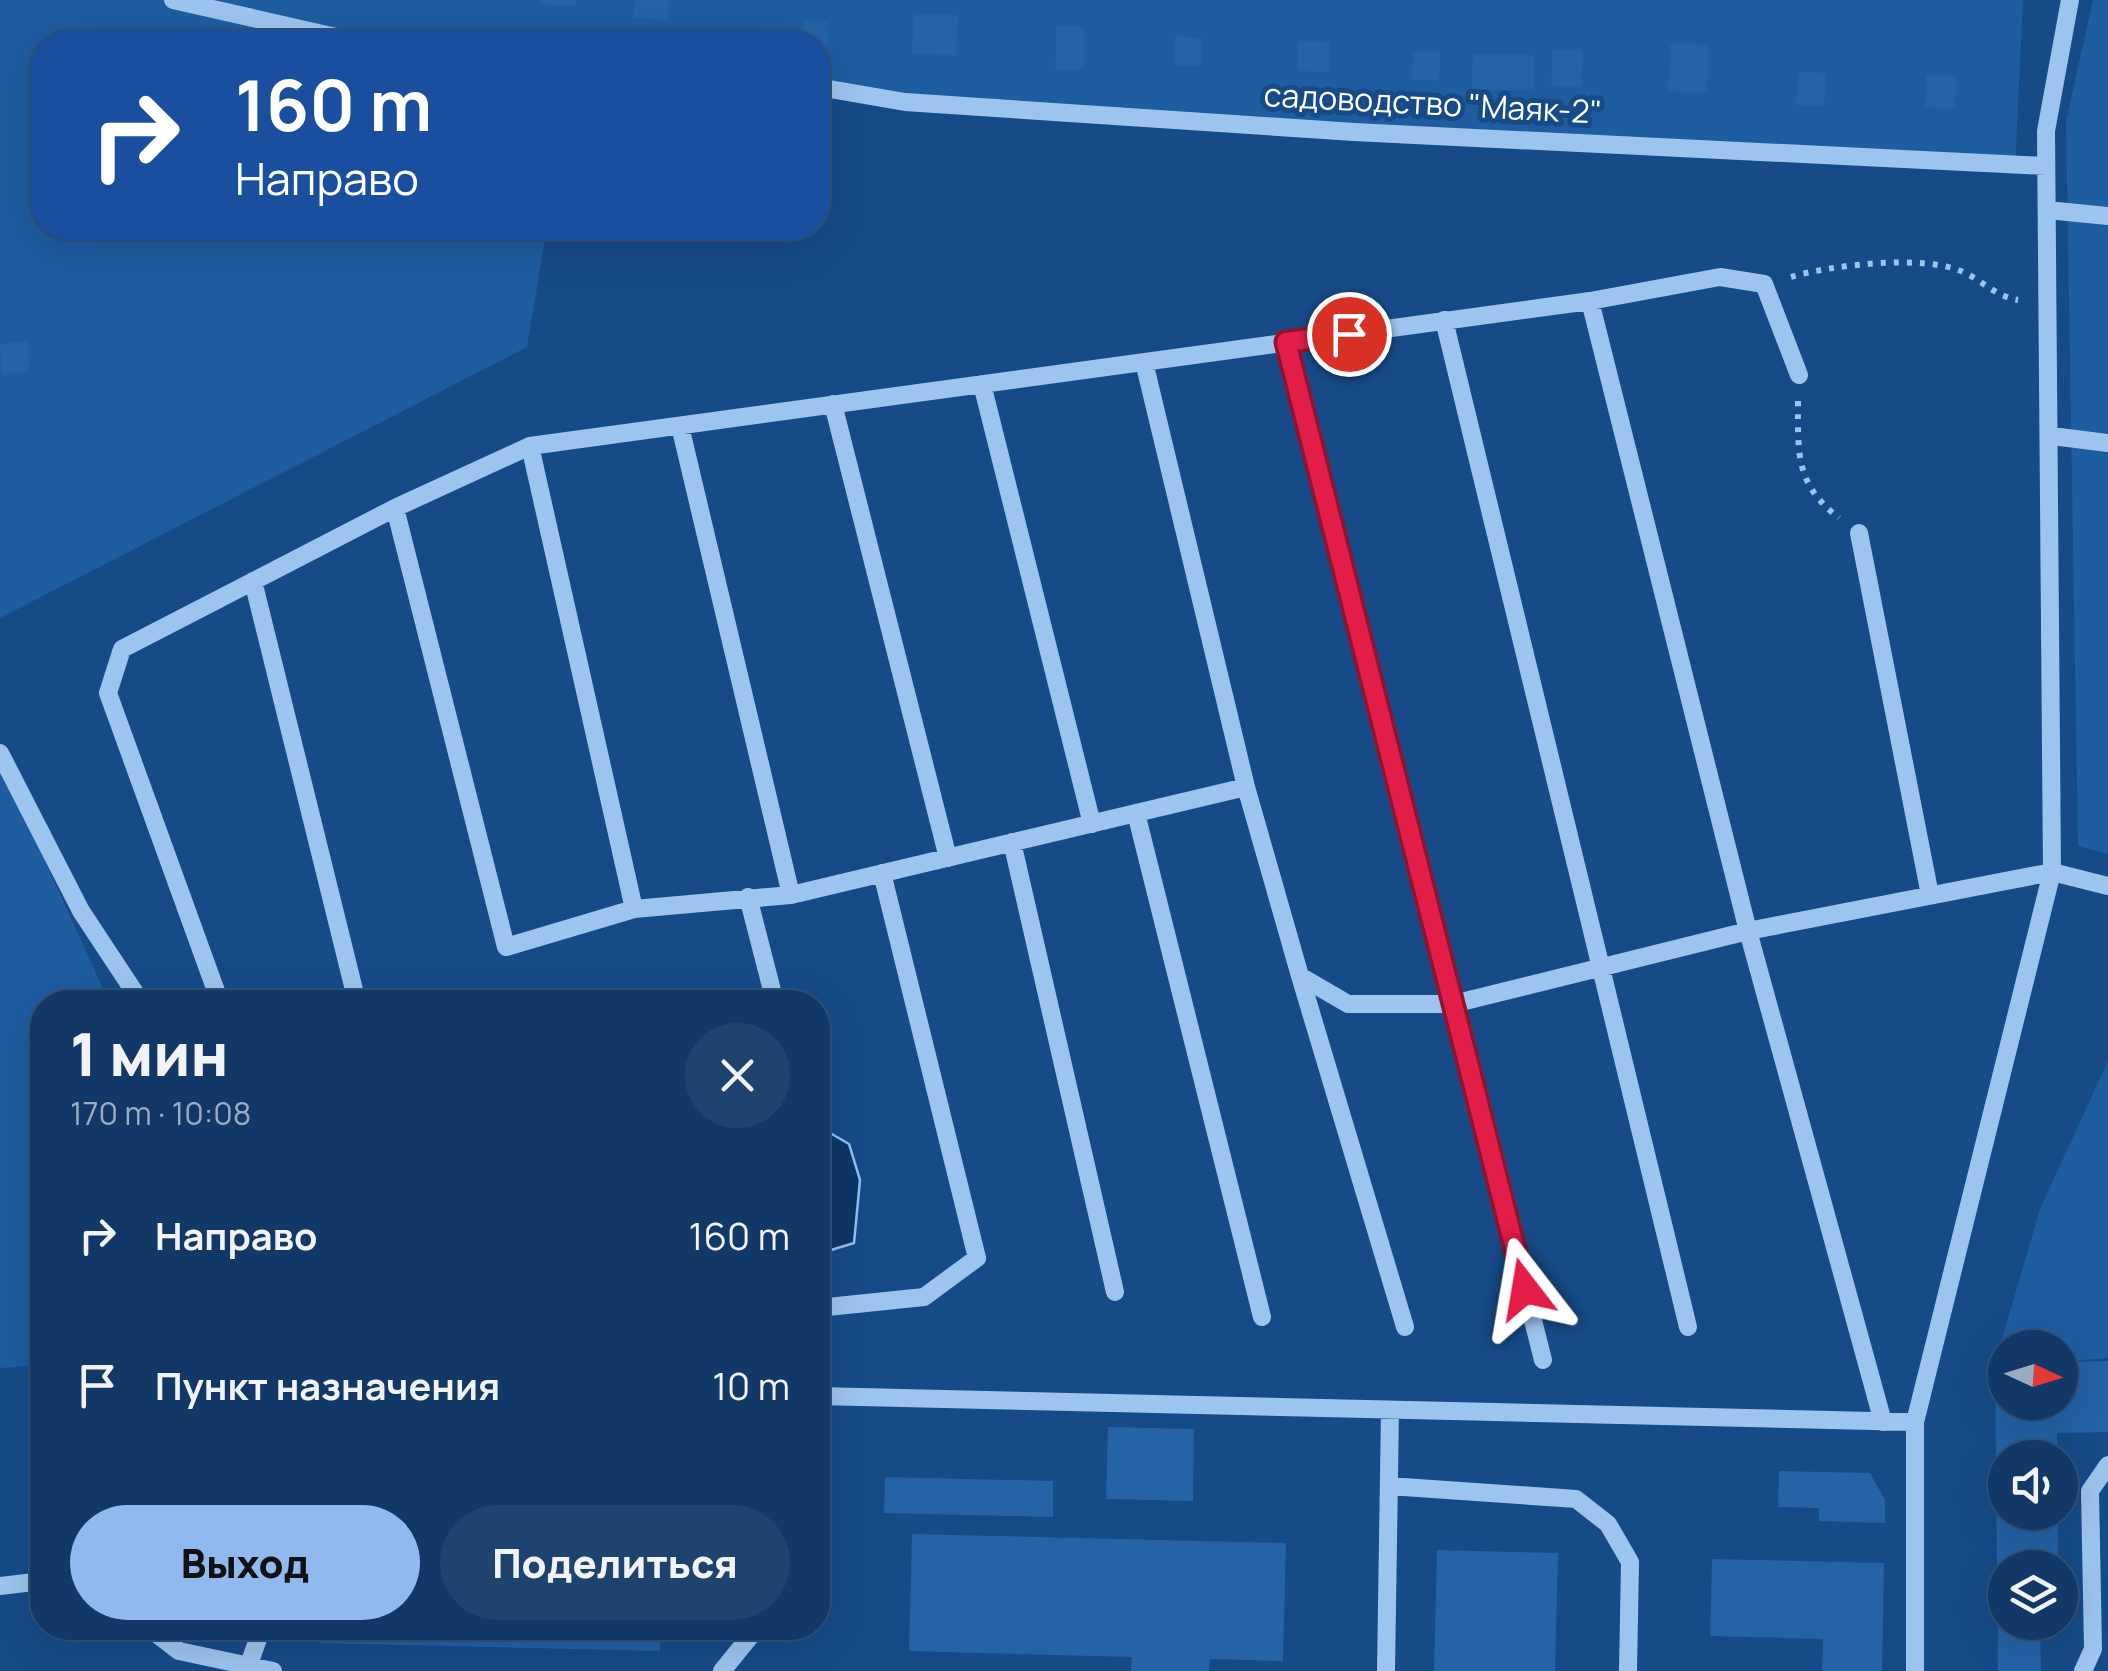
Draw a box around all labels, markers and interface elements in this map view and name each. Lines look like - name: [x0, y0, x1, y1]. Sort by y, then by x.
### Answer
- text: 160 m: [235, 56, 432, 152]
- icon: right: [70, 70, 200, 200]
- street label: садоводство "Маяк-2": [1263, 72, 1603, 134]
- text: Направо: [235, 147, 419, 209]
- pin: [1307, 292, 1392, 377]
- icon: arrive: [1322, 307, 1377, 362]
- text: 1 мин: [70, 1012, 229, 1094]
- button: close: [685, 1023, 790, 1128]
- text: 170 m · 10:08: [70, 1091, 251, 1135]
- icon: right: [70, 1208, 125, 1263]
- text: Направо: [155, 1209, 317, 1261]
- text: 160 m: [689, 1209, 790, 1261]
- position arrow: [1473, 1237, 1577, 1341]
- north arrow: [1988, 1330, 2078, 1420]
- map controls: [1988, 1330, 2078, 1640]
- icon: arrive: [70, 1358, 125, 1413]
- text: Пункт назначения: [155, 1359, 500, 1411]
- text: 10 m: [712, 1359, 790, 1411]
- button: sound: [1988, 1440, 2078, 1530]
- button: Выход: [70, 1505, 420, 1620]
- button: Поделиться: [440, 1505, 790, 1620]
- button: layers: [1988, 1550, 2078, 1640]

